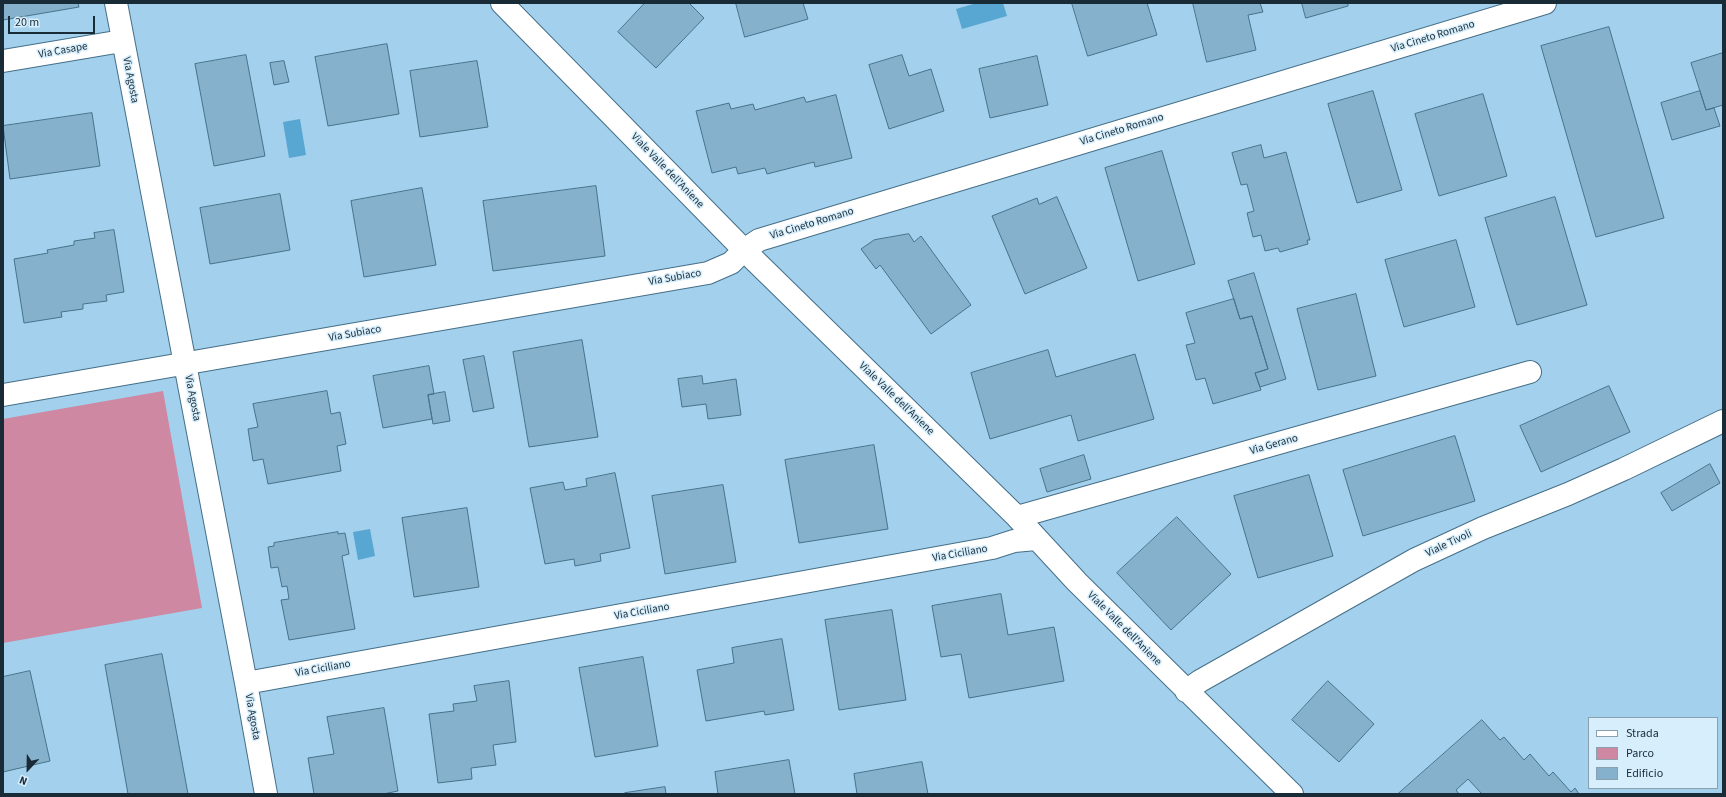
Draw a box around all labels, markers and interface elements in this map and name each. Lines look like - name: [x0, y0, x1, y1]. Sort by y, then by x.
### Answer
- scale bar: [10, 8, 97, 34]
- text: 20 m: [15, 14, 39, 31]
- street label: Via Cineto Romano: [1389, 18, 1477, 56]
- street label: Via Casape: [37, 40, 89, 62]
- street label: Via Agosta: [119, 56, 141, 104]
- street label: Via Cineto Romano: [1078, 111, 1166, 149]
- street label: Viale Valle dell'Aniene: [628, 131, 706, 211]
- street label: Via Cineto Romano: [768, 205, 856, 243]
- street label: Via Subiaco: [648, 267, 702, 289]
- street label: Via Subiaco: [328, 323, 382, 345]
- street label: Viale Valle dell'Aniene: [856, 360, 936, 438]
- street label: Via Agosta: [181, 374, 203, 422]
- street label: Via Gerano: [1248, 432, 1300, 458]
- street label: Viale Tivoli: [1424, 528, 1474, 560]
- street label: Via Ciciliano: [931, 543, 989, 565]
- street label: Viale Valle dell'Aniene: [1084, 589, 1164, 669]
- street label: Via Ciciliano: [613, 601, 671, 623]
- street label: Via Ciciliano: [294, 658, 352, 680]
- street label: Via Agosta: [241, 693, 263, 741]
- legend: [1588, 717, 1718, 789]
- text: Strada: [1626, 725, 1659, 742]
- text: Parco: [1626, 745, 1654, 762]
- north arrow: [8, 749, 48, 789]
- text: Edificio: [1626, 765, 1663, 782]
- text: N: [17, 772, 30, 789]

